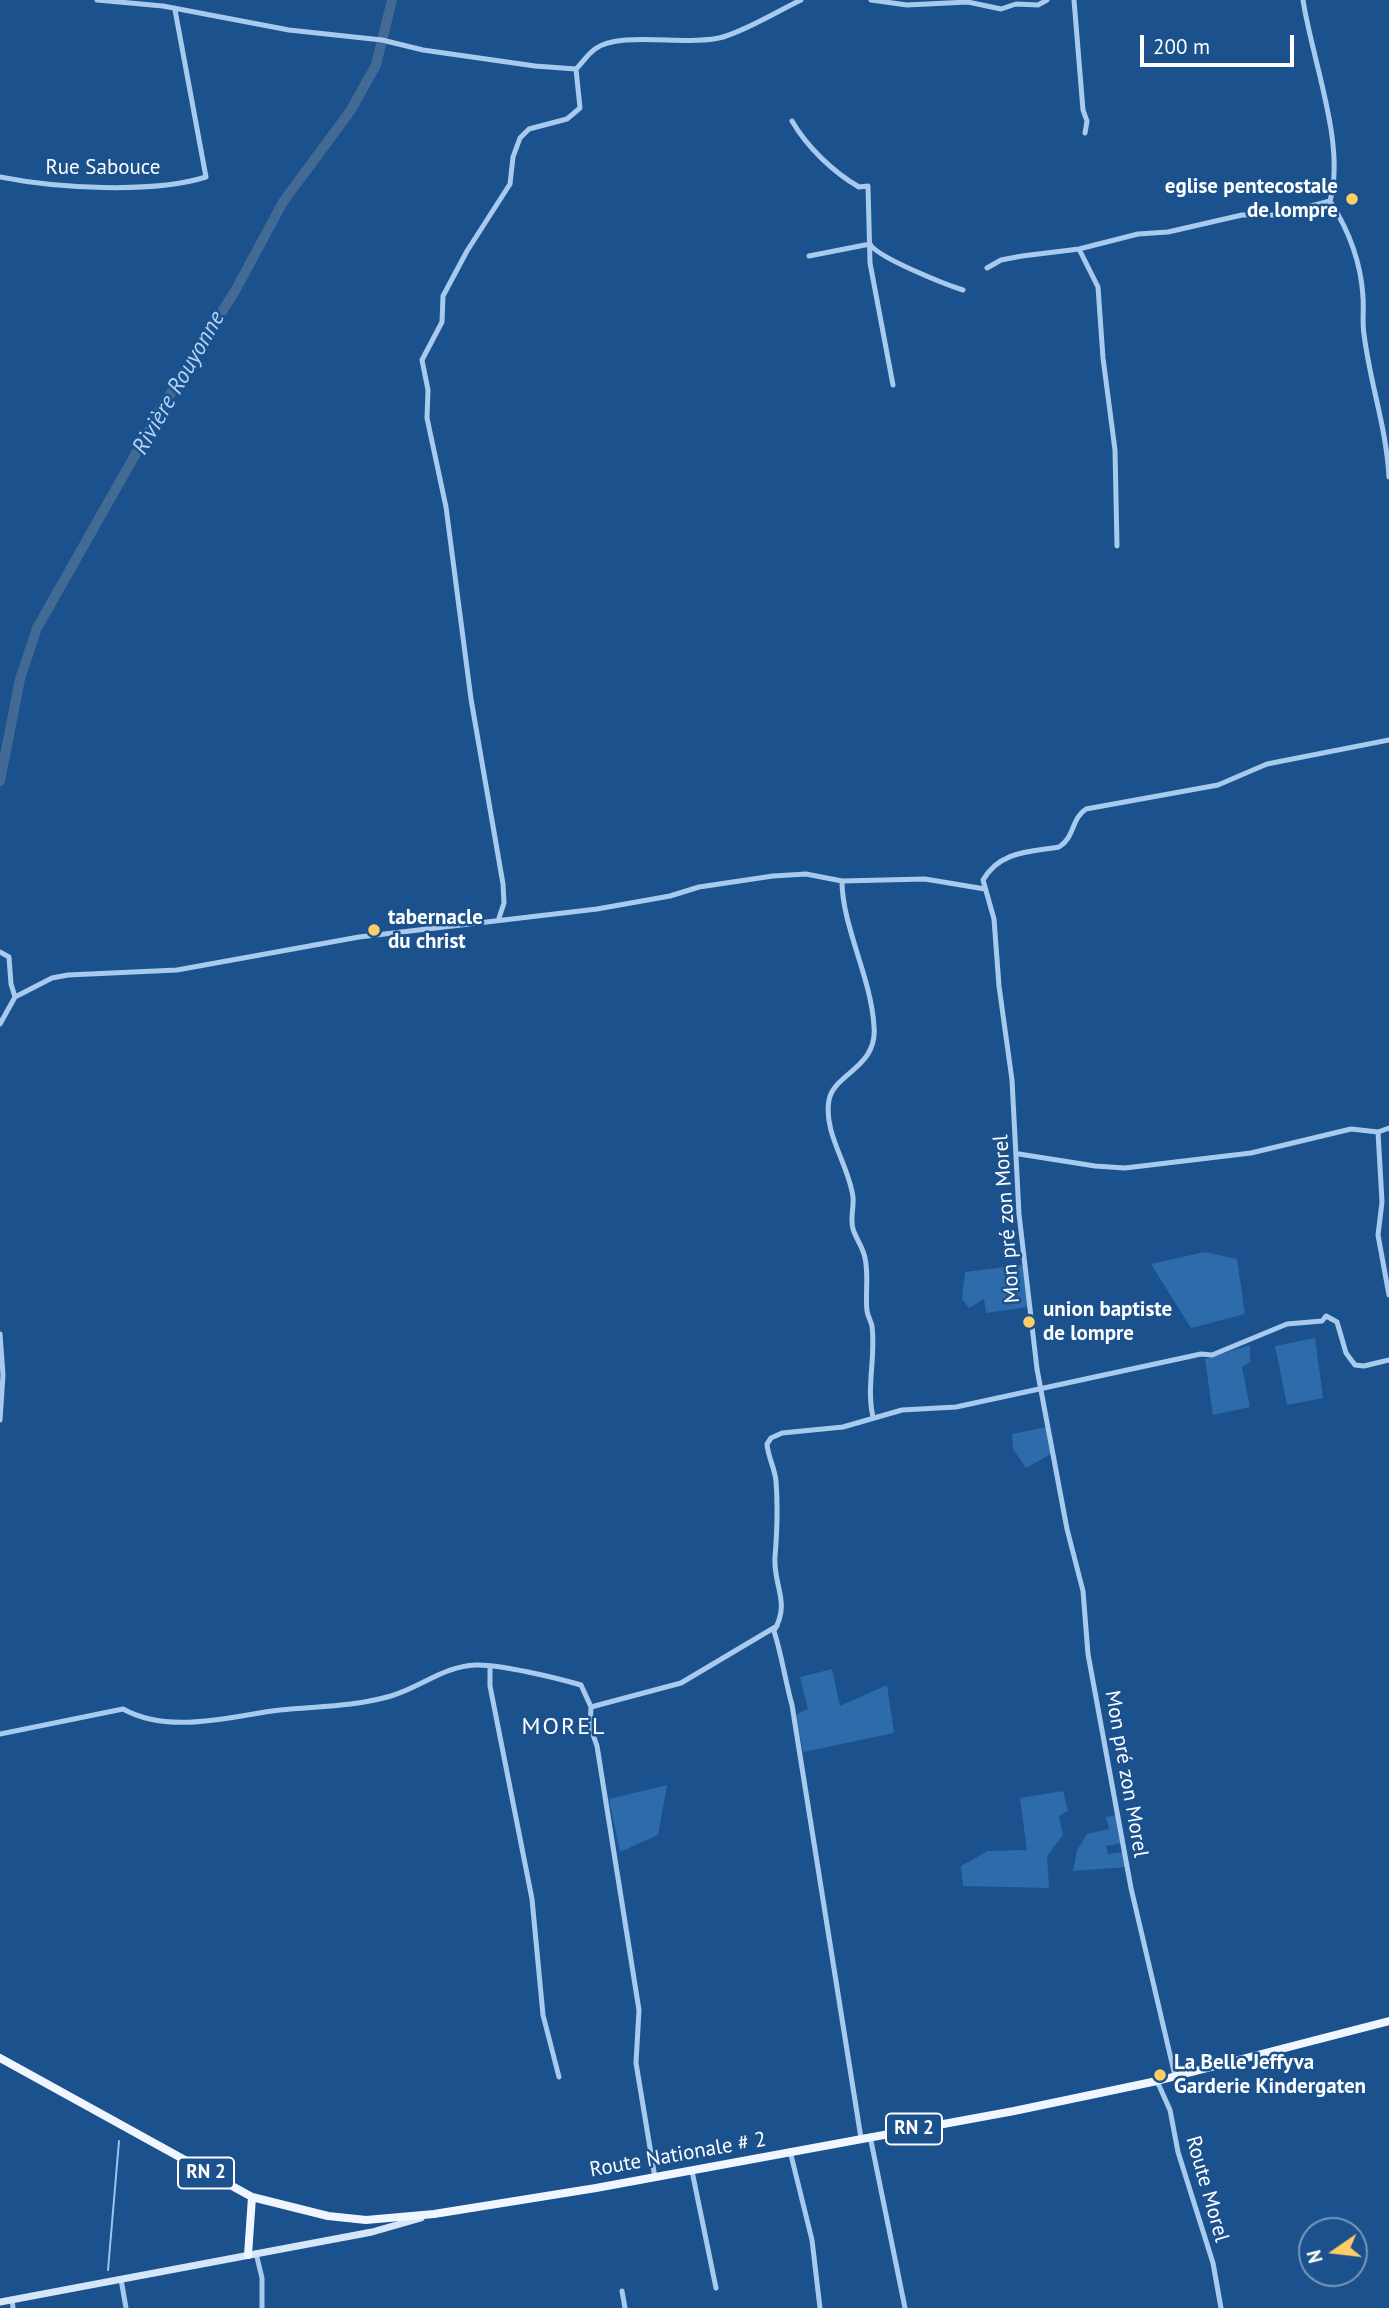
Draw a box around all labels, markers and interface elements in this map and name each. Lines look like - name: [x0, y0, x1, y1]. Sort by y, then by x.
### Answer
- scale bar: [1144, 21, 1298, 65]
- text: 200 m: [1153, 33, 1210, 60]
- street label: Rue Sabouce: [45, 155, 161, 181]
- place label: eglise pentecostale de lompre: [1165, 174, 1338, 224]
- marker: eglise pentecostale de lompre: [1344, 191, 1360, 207]
- water label: Rivière Rouyonne: [127, 306, 231, 460]
- place label: tabernacle du christ: [388, 905, 483, 955]
- marker: tabernacle du christ: [366, 922, 382, 938]
- street label: Mon pré zon Morel: [989, 1134, 1025, 1304]
- place label: union baptiste de lompre: [1043, 1297, 1172, 1347]
- marker: union baptiste de lompre: [1021, 1314, 1037, 1330]
- street label: Mon pré zon Morel: [1099, 1689, 1153, 1859]
- district label: MOREL: [522, 1713, 606, 1741]
- place label: La Belle Jeffyva Garderie Kindergaten: [1174, 2050, 1366, 2100]
- marker: La Belle Jeffyva Garderie Kindergaten: [1152, 2067, 1168, 2083]
- road number: RN 2: [886, 2114, 942, 2144]
- street label: Route Nationale # 2: [588, 2127, 768, 2183]
- street label: Route Morel: [1180, 2133, 1234, 2245]
- road number: RN 2: [178, 2158, 234, 2188]
- north arrow: [1298, 2217, 1368, 2287]
- text: N: [1301, 2248, 1328, 2266]

